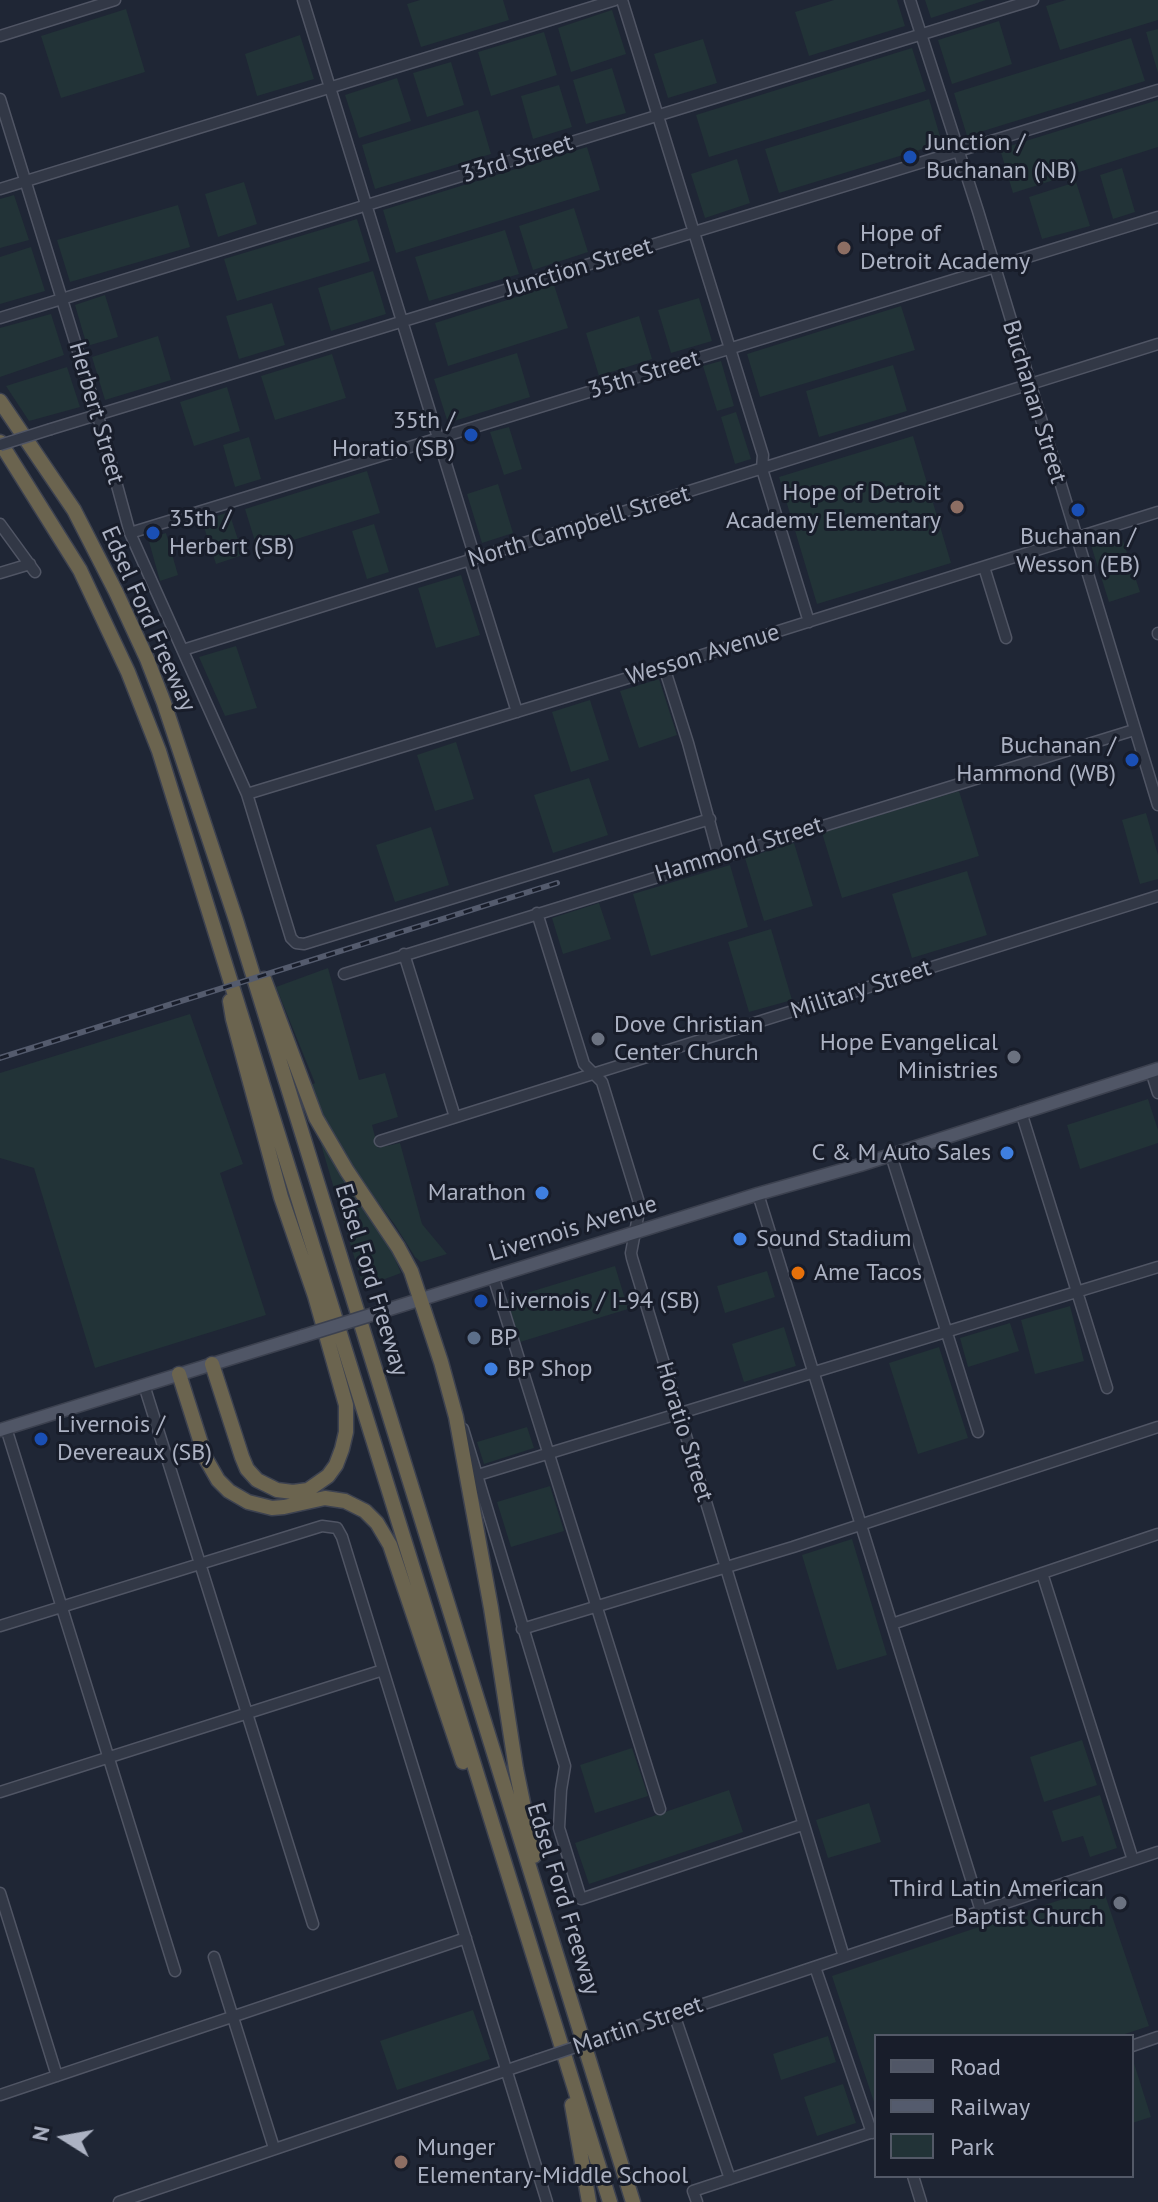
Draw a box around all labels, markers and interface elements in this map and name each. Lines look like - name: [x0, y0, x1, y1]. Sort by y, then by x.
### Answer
- street label: 33rd Street: [458, 128, 576, 190]
- place label: Junction / Buchanan (NB): [926, 129, 1077, 185]
- marker: Junction / Buchanan (NB): [901, 148, 919, 166]
- place label: Hope of Detroit Academy: [860, 220, 1030, 276]
- street label: Junction Street: [502, 232, 656, 304]
- marker: Hope of Detroit Academy: [835, 239, 853, 257]
- street label: Buchanan Street: [996, 317, 1072, 487]
- street label: Herbert Street: [62, 339, 130, 487]
- street label: 35th Street: [585, 344, 703, 406]
- place label: 35th / Horatio (SB): [332, 407, 455, 463]
- marker: 35th / Horatio (SB): [462, 426, 480, 444]
- place label: Hope of Detroit Academy Elementary: [726, 479, 941, 535]
- street label: North Campbell Street: [465, 480, 693, 574]
- marker: Hope of Detroit Academy Elementary: [948, 498, 966, 516]
- marker: Buchanan / Wesson (EB): [1069, 501, 1087, 519]
- place label: 35th / Herbert (SB): [169, 505, 294, 561]
- street label: Edsel Ford Freeway: [94, 522, 202, 716]
- place label: Buchanan / Wesson (EB): [1016, 523, 1140, 579]
- marker: 35th / Herbert (SB): [144, 524, 162, 542]
- street label: Wesson Avenue: [623, 618, 783, 692]
- place label: Buchanan / Hammond (WB): [956, 732, 1116, 788]
- marker: Buchanan / Hammond (WB): [1123, 751, 1141, 769]
- street label: Hammond Street: [652, 811, 826, 889]
- street label: Military Street: [787, 954, 935, 1026]
- place label: Dove Christian Center Church: [614, 1011, 763, 1067]
- place label: Hope Evangelical Ministries: [820, 1029, 998, 1085]
- marker: Dove Christian Center Church: [589, 1030, 607, 1048]
- marker: Hope Evangelical Ministries: [1005, 1048, 1023, 1066]
- place label: C & M Auto Sales: [811, 1139, 991, 1167]
- marker: C & M Auto Sales: [998, 1144, 1016, 1162]
- place label: Marathon: [428, 1179, 526, 1207]
- street label: Edsel Ford Freeway: [328, 1180, 414, 1380]
- marker: Marathon: [533, 1184, 551, 1202]
- street label: Livernois Avenue: [485, 1190, 661, 1268]
- place label: Sound Stadium: [756, 1225, 912, 1253]
- marker: Sound Stadium: [731, 1230, 749, 1248]
- place label: Ame Tacos: [814, 1259, 922, 1287]
- marker: Ame Tacos: [789, 1264, 807, 1282]
- place label: Livernois / I-94 (SB): [497, 1287, 700, 1315]
- marker: Livernois / I-94 (SB): [472, 1292, 490, 1310]
- place label: BP: [490, 1324, 517, 1352]
- marker: BP: [465, 1329, 483, 1347]
- place label: BP Shop: [507, 1355, 593, 1383]
- street label: Horatio Street: [649, 1359, 719, 1505]
- marker: BP Shop: [482, 1360, 500, 1378]
- place label: Livernois / Devereaux (SB): [57, 1411, 212, 1467]
- marker: Livernois / Devereaux (SB): [32, 1430, 50, 1448]
- street label: Edsel Ford Freeway: [520, 1799, 606, 1999]
- place label: Third Latin American Baptist Church: [890, 1875, 1104, 1931]
- marker: Third Latin American Baptist Church: [1111, 1894, 1129, 1912]
- street label: Martin Street: [569, 1990, 707, 2062]
- legend: [874, 2034, 1134, 2178]
- text: Road: [950, 2051, 1001, 2082]
- text: Railway: [950, 2091, 1030, 2122]
- north arrow: [24, 2098, 104, 2178]
- text: N: [25, 2124, 56, 2143]
- text: Park: [950, 2131, 994, 2162]
- place label: Munger Elementary-Middle School: [417, 2134, 688, 2190]
- marker: Munger Elementary-Middle School: [392, 2153, 410, 2171]

